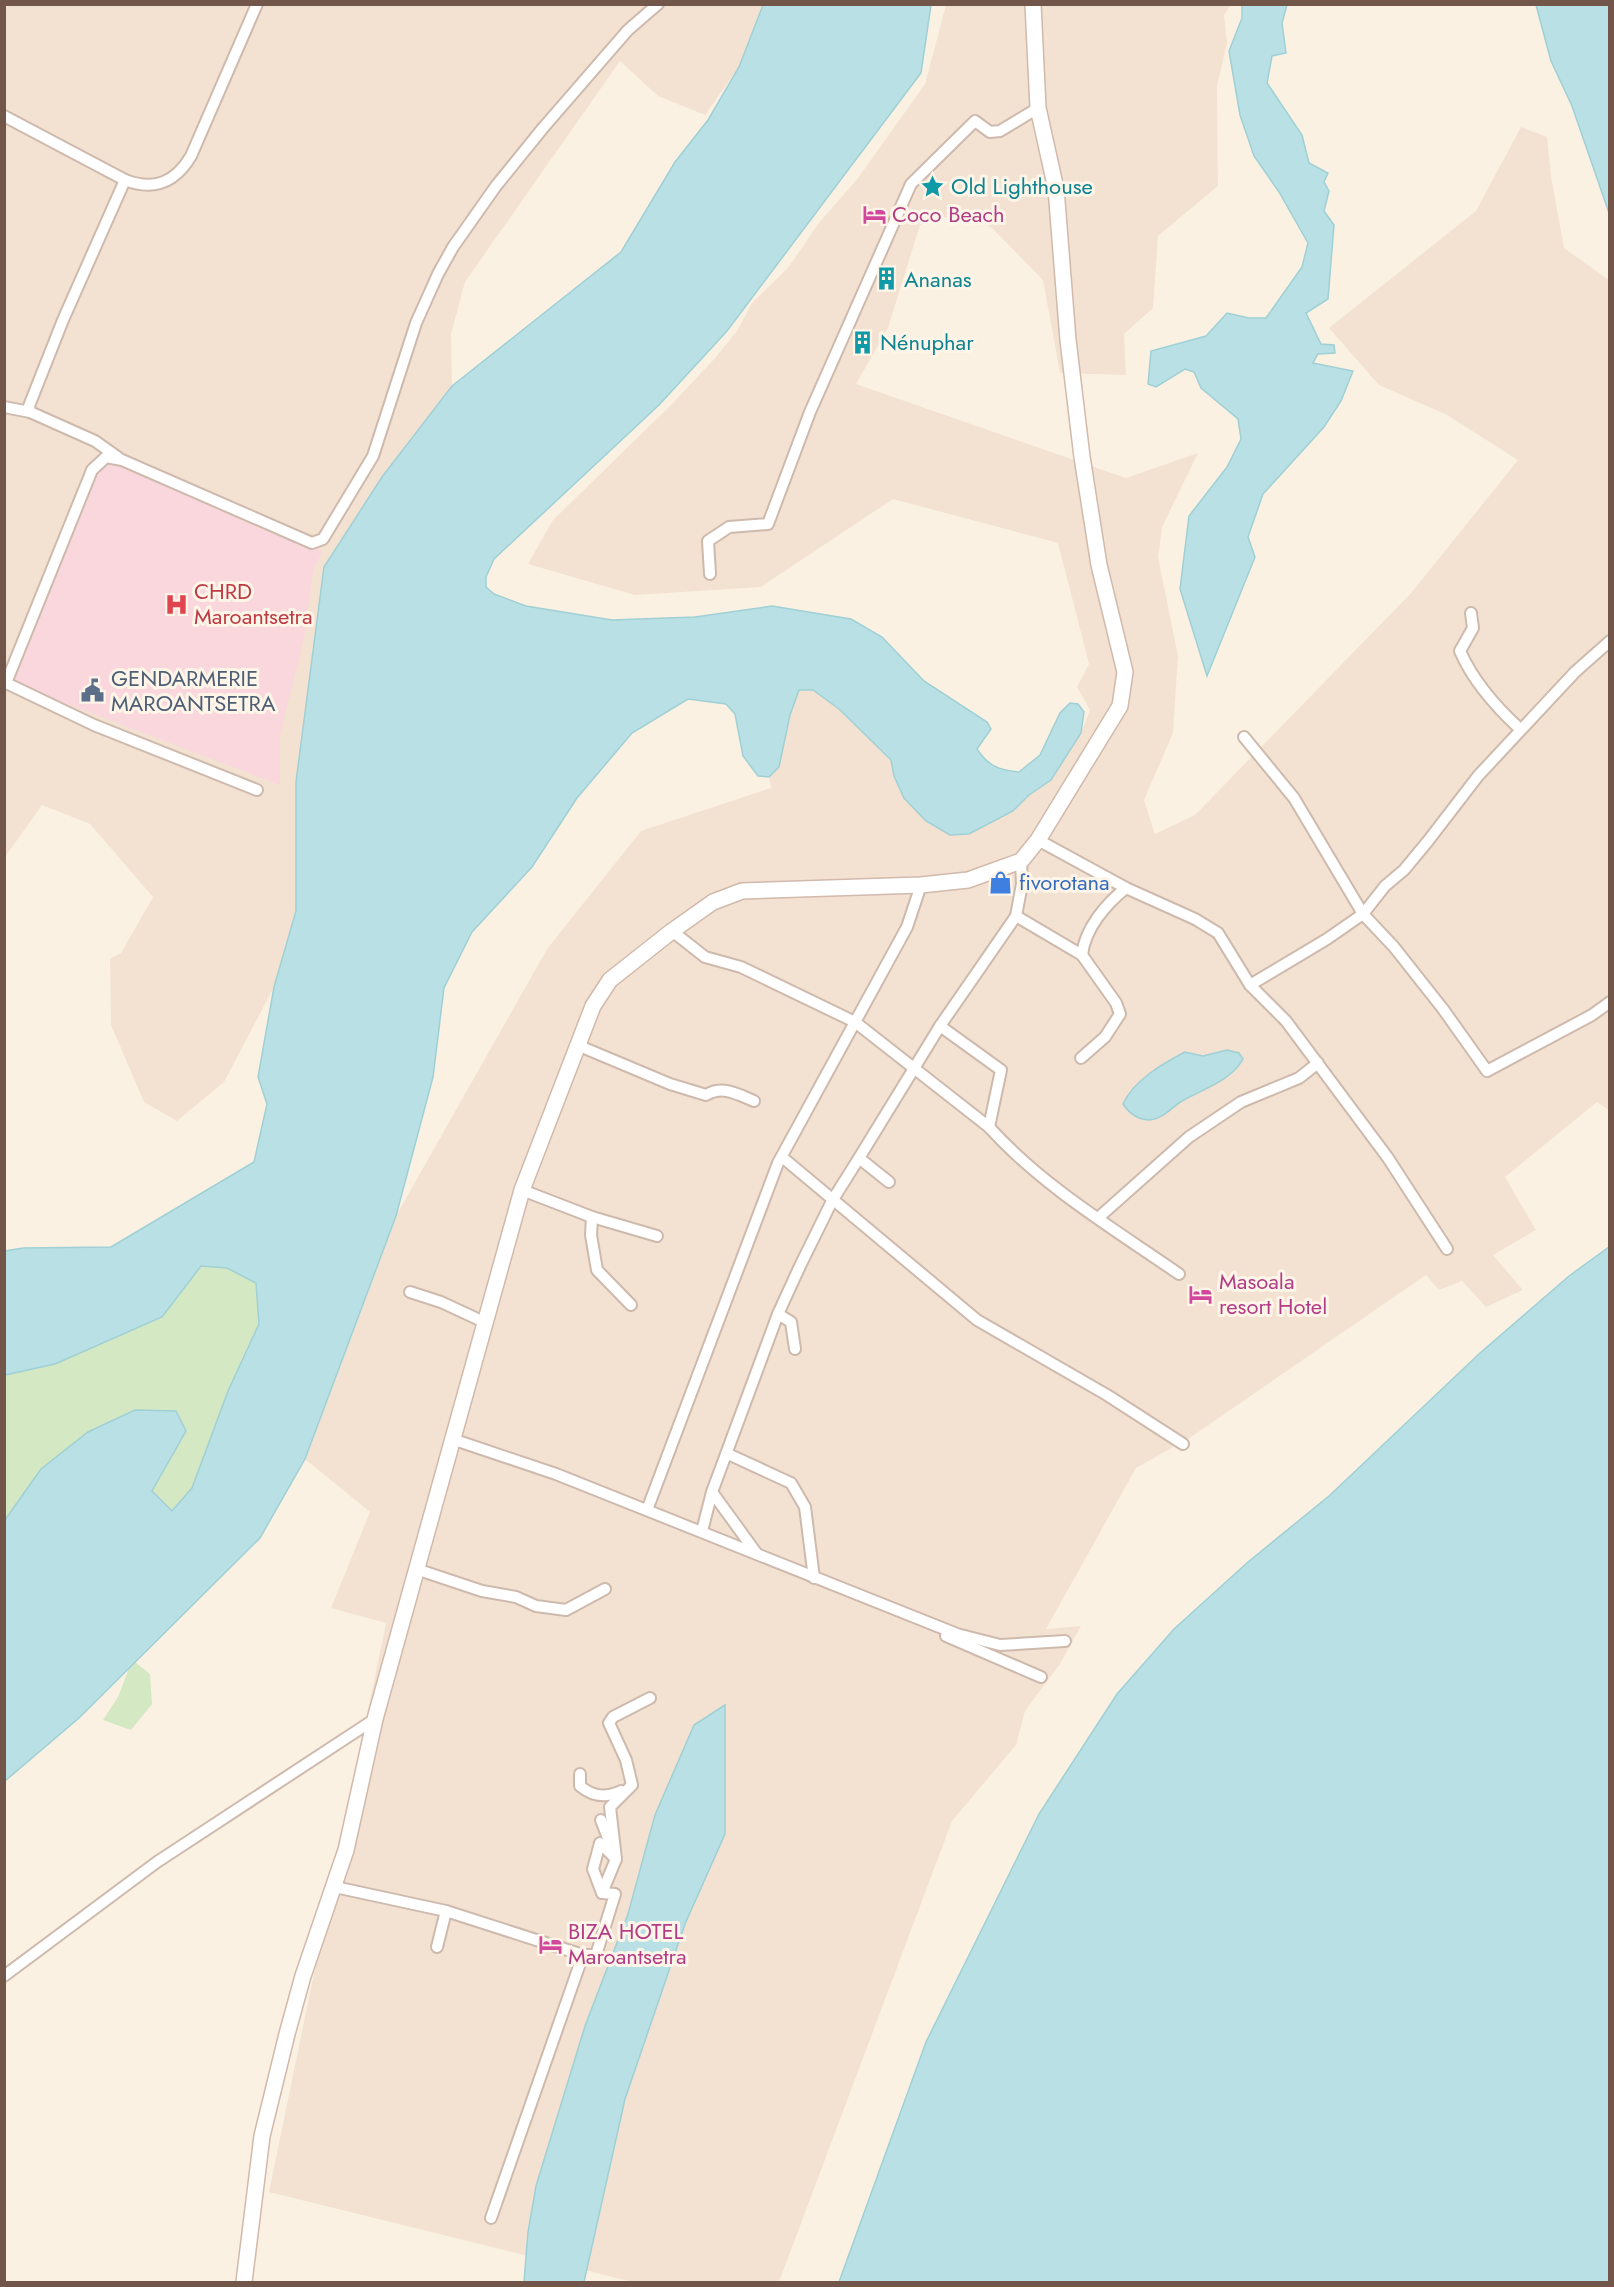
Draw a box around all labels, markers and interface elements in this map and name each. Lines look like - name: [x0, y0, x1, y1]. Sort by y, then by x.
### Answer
- place label: Old Lighthouse: [951, 170, 1093, 202]
- place icon: Old Lighthouse: [920, 173, 946, 199]
- place label: Coco Beach: [892, 198, 1004, 230]
- hotel icon: Coco Beach: [861, 201, 887, 227]
- place label: Ananas: [904, 263, 972, 295]
- building icon: Ananas: [873, 266, 899, 292]
- place label: Nénuphar: [880, 326, 974, 358]
- building icon: Nénuphar: [849, 329, 875, 355]
- place label: CHRD Maroantsetra: [194, 575, 313, 632]
- hospital icon: CHRD Maroantsetra: [163, 591, 189, 617]
- place label: GENDARMERIE MAROANTSETRA: [111, 662, 276, 719]
- public building icon: GENDARMERIE MAROANTSETRA: [80, 678, 106, 704]
- place label: fivorotana: [1019, 866, 1110, 898]
- shop icon: fivorotana: [988, 869, 1014, 895]
- place label: Masoala resort Hotel: [1219, 1265, 1327, 1322]
- hotel icon: Masoala resort Hotel: [1188, 1281, 1214, 1307]
- place label: BIZA HOTEL Maroantsetra: [568, 1915, 687, 1972]
- hotel icon: BIZA HOTEL Maroantsetra: [537, 1931, 563, 1957]

